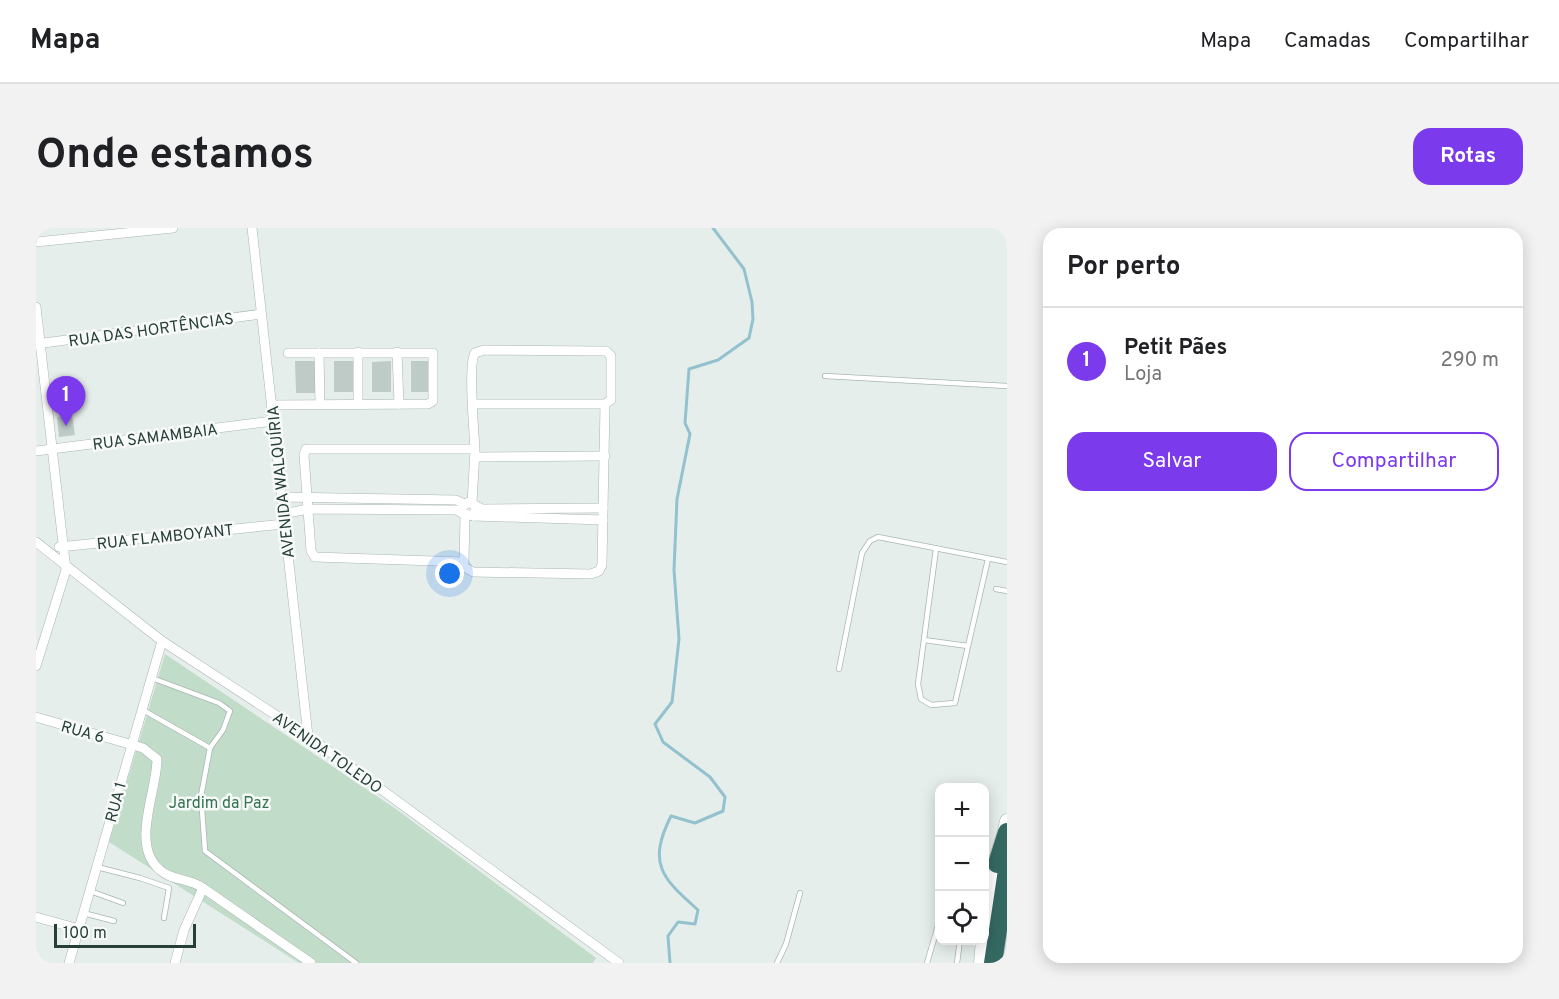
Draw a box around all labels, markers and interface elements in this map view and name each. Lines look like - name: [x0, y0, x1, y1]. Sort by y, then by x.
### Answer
- text: Mapa: [30, 23, 100, 59]
- text: Mapa: [1200, 28, 1251, 55]
- text: Camadas: [1284, 28, 1371, 55]
- text: Compartilhar: [1404, 28, 1529, 55]
- button: Rotas: [1413, 128, 1523, 185]
- text: Onde estamos: [36, 130, 314, 183]
- text: Por perto: [1067, 251, 1181, 284]
- street label: RUA DAS HORTÊNCIAS: [67, 308, 235, 352]
- text: Petit Pães: [1124, 335, 1227, 362]
- text: 1: [1083, 348, 1091, 374]
- text: 290 m: [1441, 348, 1499, 374]
- text: Loja: [1124, 362, 1162, 388]
- pin: 1: [46, 376, 86, 426]
- street label: AVENIDA WALQUÍRIA: [262, 404, 300, 559]
- street label: RUA SAMAMBAIA: [91, 420, 219, 456]
- button: Salvar: [1067, 432, 1277, 491]
- button: Compartilhar: [1289, 432, 1499, 491]
- street label: RUA FLAMBOYANT: [96, 521, 235, 555]
- your location: [435, 559, 464, 588]
- street label: AVENIDA TOLEDO: [268, 708, 386, 799]
- street label: RUA 6: [58, 717, 107, 749]
- street label: RUA 1: [102, 780, 132, 825]
- map controls: [935, 783, 989, 945]
- button: +: [935, 783, 989, 837]
- park label: Jardim da Paz: [169, 794, 269, 814]
- button: −: [935, 837, 989, 891]
- button: locate: [935, 891, 989, 945]
- scale bar: [54, 921, 196, 948]
- text: 100 m: [63, 924, 107, 944]

